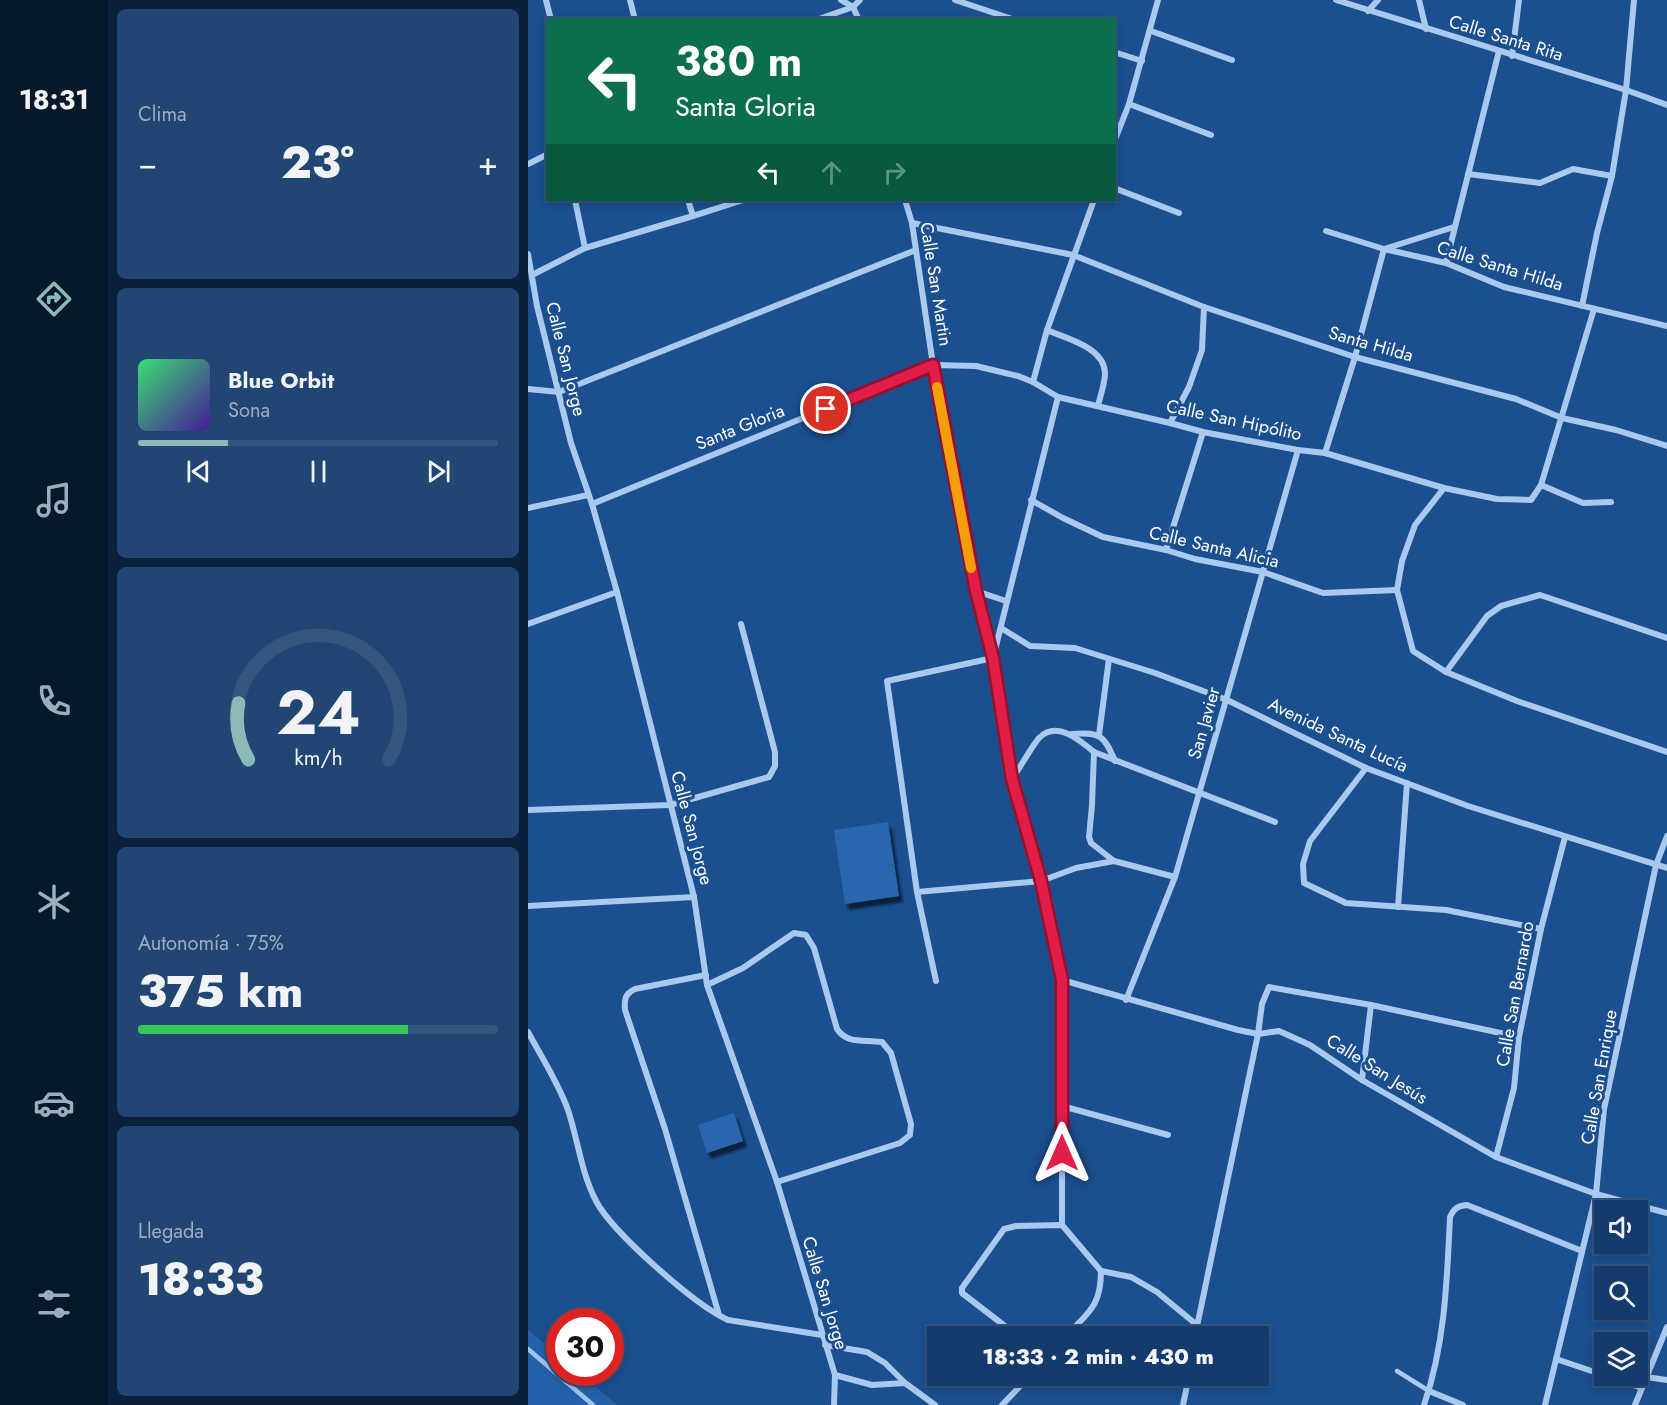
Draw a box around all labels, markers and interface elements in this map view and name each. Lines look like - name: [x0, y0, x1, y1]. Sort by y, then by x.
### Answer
- street label: Calle Santa Rita: [1446, 8, 1566, 68]
- text: 380 m: [675, 31, 802, 92]
- icon: left: [576, 42, 654, 120]
- text: 18:31: [19, 80, 89, 119]
- text: Santa Gloria: [675, 87, 816, 126]
- text: Clima: [138, 100, 187, 129]
- text: 23°: [281, 130, 354, 195]
- text: −: [138, 140, 157, 187]
- text: +: [478, 140, 498, 187]
- icon: left: [752, 156, 785, 189]
- icon: ahead: [815, 156, 848, 189]
- icon: right: [878, 156, 911, 189]
- street label: Calle San Martin: [913, 220, 959, 348]
- street label: Calle Santa Hilda: [1434, 234, 1566, 298]
- icon: directions: [33, 278, 75, 320]
- street label: Calle San Jorge: [539, 299, 593, 419]
- street label: Santa Hilda: [1326, 320, 1416, 368]
- text: Blue Orbit: [228, 364, 334, 396]
- pin: [800, 383, 851, 434]
- icon: arrive: [809, 392, 842, 425]
- street label: Calle San Hipólito: [1164, 393, 1304, 447]
- text: Sona: [228, 396, 270, 425]
- street label: Santa Gloria: [692, 397, 788, 457]
- icon: previous: [182, 455, 215, 488]
- icon: pause: [302, 455, 335, 488]
- icon: next: [422, 455, 455, 488]
- icon: music: [33, 479, 75, 521]
- street label: Calle Santa Alicia: [1146, 519, 1282, 575]
- text: 24: [276, 667, 360, 757]
- icon: phone: [33, 680, 75, 722]
- street label: San Javier: [1181, 683, 1227, 762]
- street label: Avenida Santa Lucía: [1264, 691, 1412, 779]
- text: km/h: [294, 742, 342, 773]
- street label: Calle San Jorge: [664, 768, 720, 888]
- icon: climate: [33, 881, 75, 923]
- street label: Calle San Bernardo: [1489, 919, 1541, 1069]
- text: Autonomía · 75%: [138, 929, 284, 958]
- text: 375 km: [138, 959, 303, 1024]
- street label: Calle San Enrique: [1574, 1008, 1624, 1146]
- street label: Calle San Jesús: [1321, 1028, 1433, 1110]
- icon: car: [33, 1082, 75, 1124]
- position arrow: [1030, 1121, 1094, 1185]
- map controls: [1594, 1200, 1648, 1386]
- button: sound: [1594, 1200, 1648, 1254]
- text: Llegada: [138, 1217, 204, 1246]
- street label: Calle San Jorge: [795, 1233, 855, 1353]
- text: 18:33: [138, 1247, 264, 1312]
- button: search: [1594, 1266, 1648, 1320]
- icon: filters: [33, 1283, 75, 1325]
- speed limit sign: 30: [546, 1308, 624, 1386]
- button: layers: [1594, 1332, 1648, 1386]
- text: 18:33 · 2 min · 430 m: [982, 1340, 1214, 1372]

